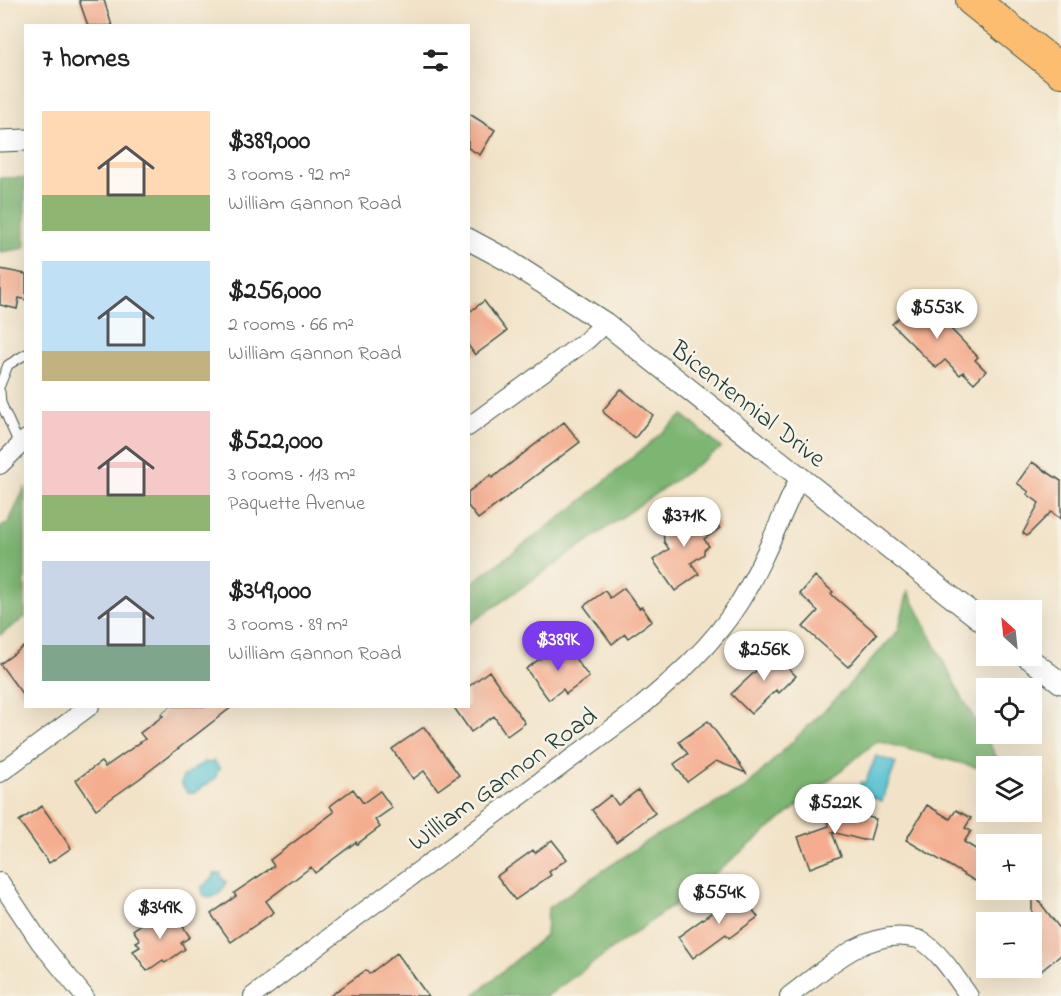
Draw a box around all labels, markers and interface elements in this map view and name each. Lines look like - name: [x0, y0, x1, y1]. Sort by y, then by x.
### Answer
- text: 7 homes: [42, 41, 130, 79]
- icon: filters: [419, 44, 452, 77]
- text: $389,000: [228, 123, 310, 161]
- icon: home: [90, 135, 162, 207]
- text: 3 rooms · 92 m²: [228, 161, 351, 190]
- text: William Gannon Road: [228, 190, 402, 219]
- text: $256,000: [228, 273, 321, 311]
- icon: home: [90, 285, 162, 357]
- pin: $553K: [895, 289, 979, 340]
- text: $553K: [911, 294, 963, 323]
- text: 2 rooms · 66 m²: [228, 311, 354, 340]
- street label: Bicentennial Drive: [661, 332, 833, 478]
- text: William Gannon Road: [228, 340, 402, 369]
- text: $522,000: [228, 423, 323, 461]
- icon: home: [90, 435, 162, 507]
- text: 3 rooms · 113 m²: [228, 461, 356, 490]
- text: Paquette Avenue: [228, 490, 365, 519]
- pin: $371K: [642, 497, 726, 548]
- text: $371K: [662, 502, 706, 531]
- text: $349,000: [228, 573, 311, 611]
- icon: home: [90, 585, 162, 657]
- north arrow: [976, 600, 1042, 666]
- map controls: [976, 600, 1042, 978]
- text: 3 rooms · 89 m²: [228, 611, 348, 640]
- pin: $389K: [516, 621, 600, 672]
- text: $389K: [536, 626, 580, 655]
- pin: $256K: [722, 631, 806, 682]
- text: $256K: [738, 636, 790, 665]
- text: William Gannon Road: [228, 640, 402, 669]
- button: locate: [976, 678, 1042, 744]
- street label: William Gannon Road: [401, 699, 607, 862]
- button: layers: [976, 756, 1042, 822]
- pin: $522K: [793, 784, 877, 835]
- text: $522K: [808, 789, 862, 818]
- button: +: [976, 834, 1042, 900]
- pin: $554K: [677, 874, 761, 925]
- text: $554K: [693, 879, 745, 908]
- pin: $349K: [118, 889, 202, 940]
- text: $349K: [138, 894, 182, 923]
- button: −: [976, 912, 1042, 978]

